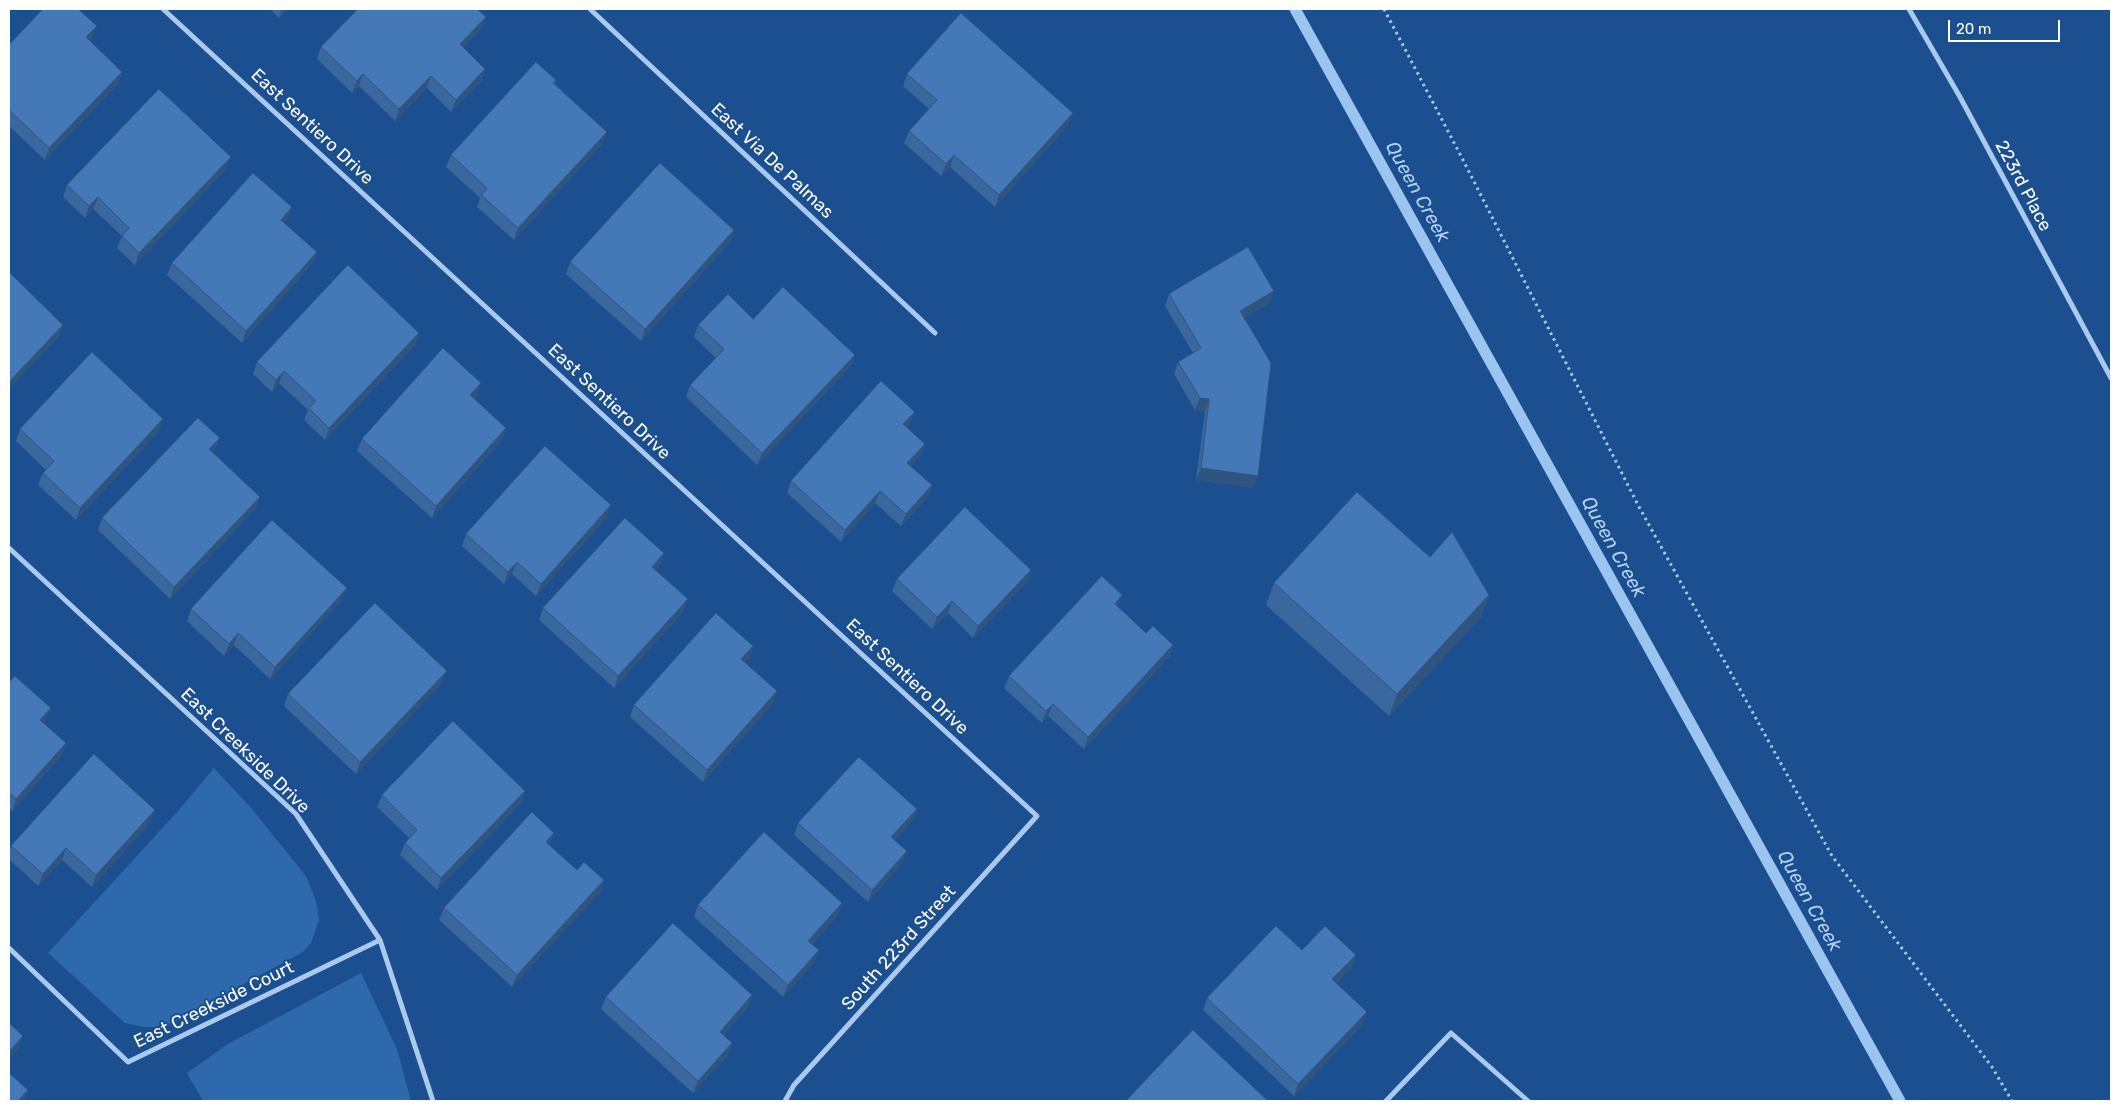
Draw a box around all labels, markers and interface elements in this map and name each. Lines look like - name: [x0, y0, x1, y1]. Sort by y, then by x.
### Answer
- scale bar: [1950, 10, 2062, 42]
- text: 20 m: [1956, 20, 1991, 38]
- street label: East Sentiero Drive: [246, 65, 378, 189]
- street label: East Via De Palmas: [706, 99, 838, 223]
- water label: Queen Creek: [1380, 137, 1454, 247]
- street label: 223rd Place: [1990, 137, 2056, 235]
- street label: East Sentiero Drive: [543, 340, 675, 464]
- water label: Queen Creek: [1576, 492, 1650, 602]
- street label: East Sentiero Drive: [841, 615, 973, 739]
- street label: East Creekside Drive: [176, 684, 314, 818]
- water label: Queen Creek: [1772, 846, 1846, 956]
- street label: South 223rd Street: [837, 881, 961, 1015]
- street label: East Creekside Court: [131, 957, 297, 1053]

